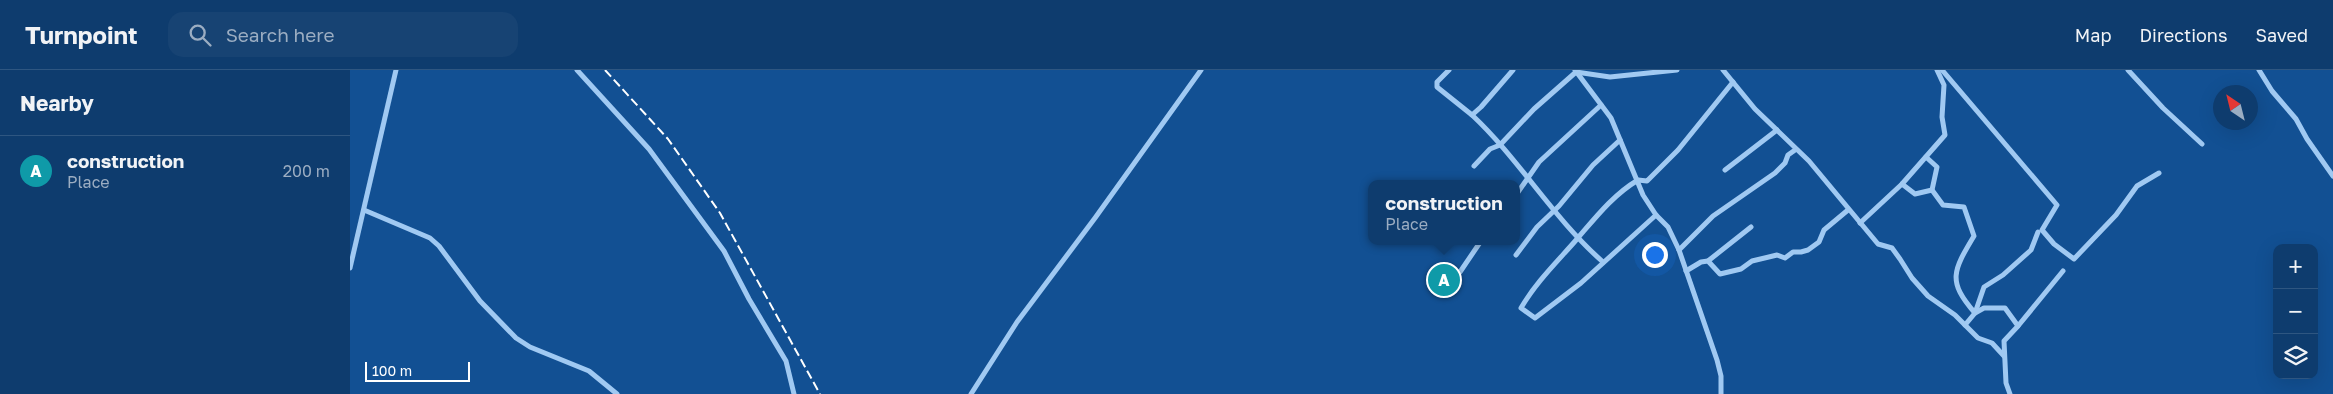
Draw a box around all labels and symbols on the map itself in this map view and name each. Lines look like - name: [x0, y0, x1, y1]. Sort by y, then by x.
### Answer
- north arrow: [2213, 85, 2258, 130]
- your location: [1642, 242, 1668, 268]
- pin: A: [1428, 261, 1460, 299]
- scale bar: [365, 359, 470, 382]

